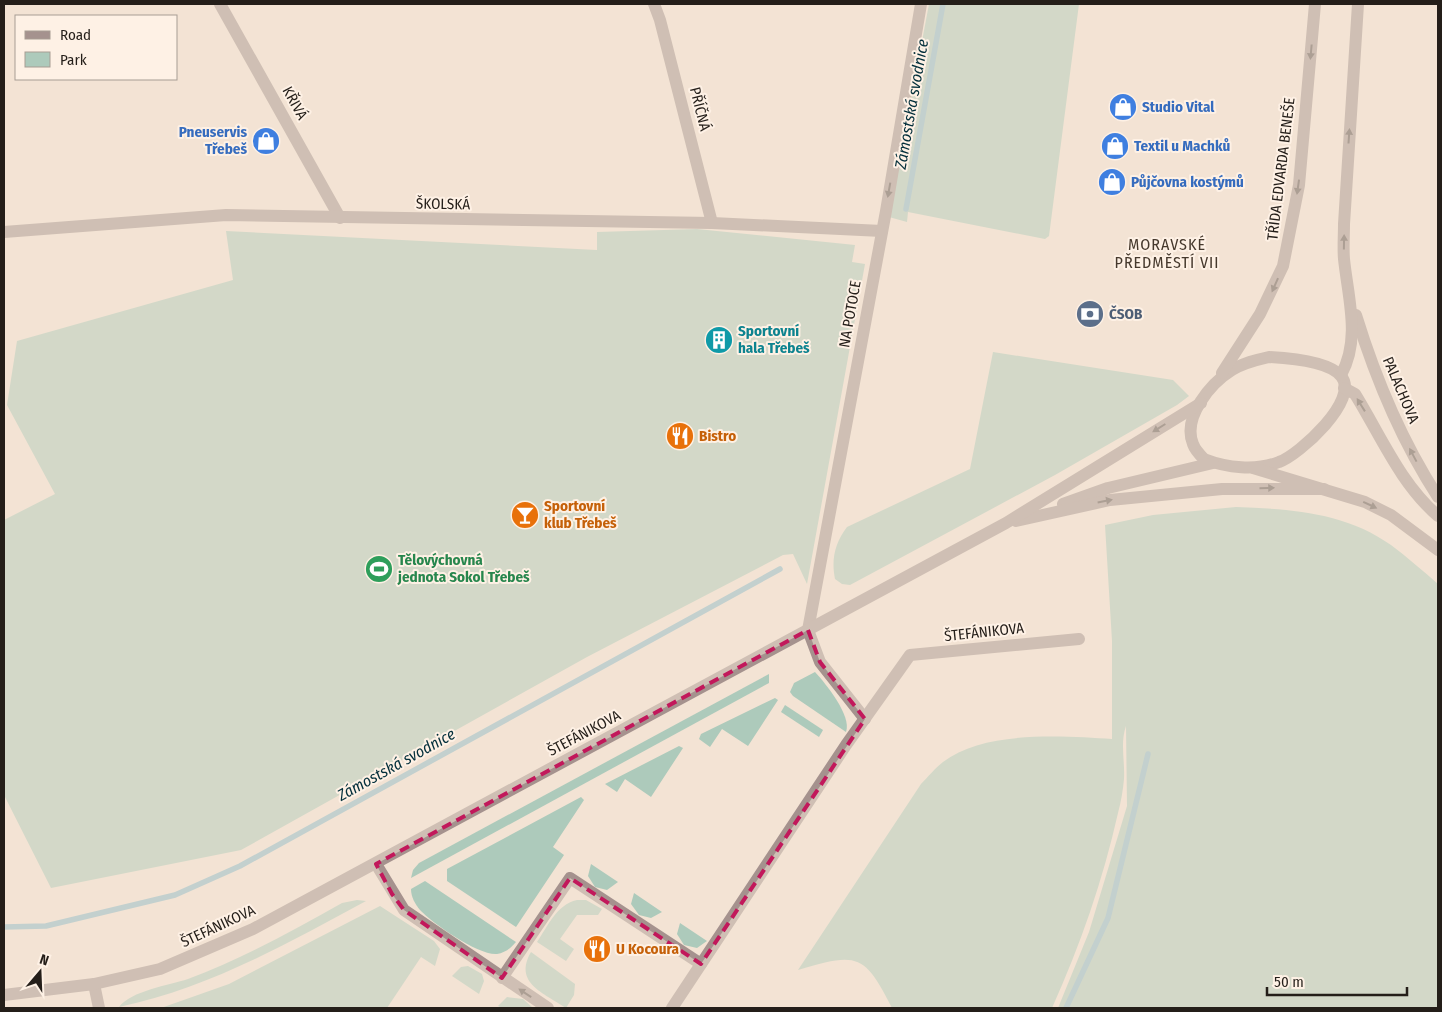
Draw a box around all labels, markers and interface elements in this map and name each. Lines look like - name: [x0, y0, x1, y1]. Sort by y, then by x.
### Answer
- legend: [15, 15, 178, 80]
- text: Road: [60, 26, 91, 44]
- water label: Zámostská svodnice: [891, 37, 932, 172]
- one-way arrow: [1307, 45, 1315, 61]
- text: Park: [60, 51, 87, 69]
- street label: KŘIVÁ: [279, 83, 311, 123]
- street label: PŘÍČNÁ: [686, 85, 714, 133]
- shop icon: Studio Vital: [1108, 92, 1138, 122]
- street label: TŘÍDA EDVARDA BENEŠE: [1263, 96, 1299, 242]
- place label: Studio Vital: [1142, 98, 1215, 116]
- place label: Pneuservis Třebeš: [179, 123, 247, 158]
- shop icon: Pneuservis Třebeš: [251, 126, 281, 156]
- one-way arrow: [1346, 128, 1354, 144]
- shop icon: Textil u Machků: [1100, 131, 1130, 161]
- place label: Textil u Machků: [1134, 137, 1230, 155]
- shop icon: Půjčovna kostýmů: [1097, 167, 1127, 197]
- place label: Půjčovna kostýmů: [1131, 173, 1244, 191]
- one-way arrow: [1294, 179, 1302, 195]
- one-way arrow: [885, 182, 893, 198]
- street label: ŠKOLSKÁ: [416, 195, 470, 213]
- one-way arrow: [1340, 234, 1348, 250]
- district label: MORAVSKÉ PŘEDMĚSTÍ VII: [1115, 235, 1219, 272]
- one-way arrow: [1271, 278, 1279, 292]
- street label: NA POTOCE: [835, 279, 865, 349]
- bank icon: ČSOB: [1075, 299, 1105, 329]
- place label: ČSOB: [1109, 305, 1143, 323]
- place label: Sportovní hala Třebeš: [738, 322, 810, 357]
- building icon: Sportovní hala Třebeš: [704, 325, 734, 355]
- street label: PALACHOVA: [1379, 354, 1423, 426]
- one-way arrow: [1357, 398, 1366, 411]
- restaurant icon: Bistro: [665, 421, 695, 451]
- one-way arrow: [1152, 423, 1165, 432]
- place label: Bistro: [699, 427, 736, 445]
- one-way arrow: [1409, 448, 1417, 462]
- one-way arrow: [1259, 484, 1275, 492]
- place label: Sportovní klub Třebeš: [544, 497, 617, 532]
- one-way arrow: [1097, 497, 1113, 505]
- bar icon: Sportovní klub Třebeš: [510, 500, 540, 530]
- one-way arrow: [1363, 501, 1377, 509]
- place label: Tělovýchovná jednota Sokol Třebeš: [397, 551, 530, 586]
- sports icon: Tělovýchovná jednota Sokol Třebeš: [364, 554, 394, 584]
- street label: ŠTEFÁNIKOVA: [943, 619, 1025, 645]
- street label: ŠTEFÁNIKOVA: [544, 706, 624, 760]
- water label: Zámostská svodnice: [333, 724, 459, 805]
- street label: ŠTEFÁNIKOVA: [178, 901, 258, 951]
- restaurant icon: U Kocoura: [582, 934, 612, 964]
- place label: U Kocoura: [616, 940, 679, 958]
- north arrow: [15, 947, 65, 997]
- text: N: [37, 951, 51, 970]
- scale bar: [1267, 964, 1407, 996]
- text: 50 m: [1274, 973, 1304, 991]
- one-way arrow: [518, 988, 532, 998]

